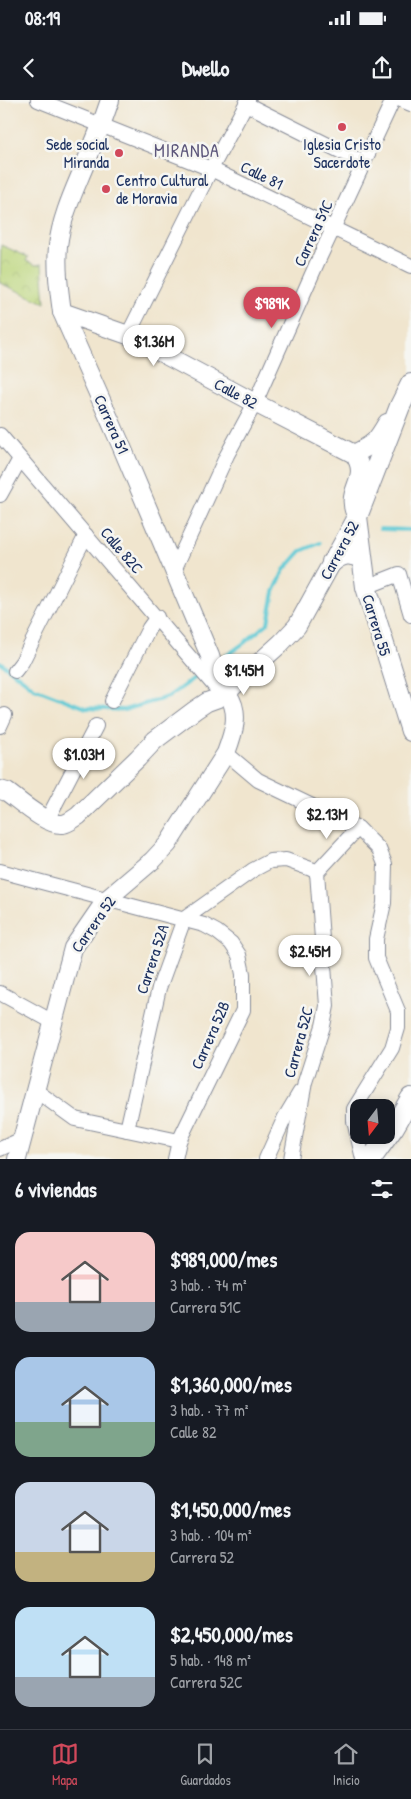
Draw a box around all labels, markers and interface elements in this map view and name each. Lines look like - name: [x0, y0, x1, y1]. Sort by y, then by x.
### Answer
- text: 08:19: [25, 5, 60, 31]
- text: Dwello: [182, 53, 229, 83]
- icon: back: [15, 54, 43, 82]
- icon: share: [368, 54, 396, 82]
- marker: Iglesia Cristo Sacerdote: [336, 121, 348, 133]
- place label: Sede social Miranda: [46, 133, 110, 173]
- place label: Iglesia Cristo Sacerdote: [303, 133, 381, 173]
- district label: MIRANDA: [154, 138, 220, 163]
- marker: Sede social Miranda: [113, 147, 125, 159]
- street label: Calle 81: [237, 155, 287, 195]
- place label: Centro Cultural de Moravia: [116, 169, 209, 209]
- marker: Centro Cultural de Moravia: [100, 183, 112, 195]
- street label: Carrera 51C: [288, 196, 338, 270]
- pin: $989K: [237, 286, 307, 329]
- text: $989K: [254, 292, 290, 314]
- pin: $1.36M: [113, 324, 195, 367]
- text: $1.36M: [134, 330, 174, 352]
- street label: Calle 82: [210, 372, 262, 414]
- street label: Carrera 51: [89, 391, 135, 457]
- street label: Carrera 52: [314, 516, 364, 583]
- street label: Calle 82C: [96, 522, 149, 578]
- street label: Carrera 55: [357, 591, 397, 659]
- pin: $1.45M: [203, 654, 285, 696]
- text: $1.45M: [224, 659, 264, 681]
- pin: $1.03M: [43, 738, 125, 780]
- text: $1.03M: [63, 743, 105, 765]
- pin: $2.13M: [286, 798, 368, 840]
- text: $2.13M: [306, 803, 348, 825]
- street label: Carrera 52: [66, 891, 121, 957]
- street label: Carrera 52A: [130, 921, 174, 997]
- pin: $2.45M: [269, 934, 351, 977]
- text: $2.45M: [289, 940, 331, 962]
- street label: Carrera 52B: [185, 998, 235, 1072]
- street label: Carrera 52C: [278, 1004, 318, 1080]
- north arrow: [350, 1099, 395, 1144]
- map controls: [350, 1099, 395, 1144]
- text: 6 viviendas: [15, 1175, 97, 1204]
- icon: filters: [368, 1175, 396, 1203]
- text: $989,000/mes: [170, 1245, 277, 1274]
- icon: home: [55, 1252, 115, 1312]
- text: 3 hab. · 74 m²: [170, 1274, 247, 1296]
- text: Carrera 51C: [170, 1296, 241, 1318]
- text: $1,360,000/mes: [170, 1370, 292, 1399]
- icon: home: [55, 1377, 115, 1437]
- text: 3 hab. · 77 m²: [170, 1399, 249, 1421]
- text: Calle 82: [170, 1421, 216, 1443]
- text: $1,450,000/mes: [170, 1495, 291, 1524]
- icon: home: [55, 1502, 115, 1562]
- text: 3 hab. · 104 m²: [170, 1524, 252, 1546]
- text: Carrera 52: [170, 1546, 234, 1568]
- text: $2,450,000/mes: [170, 1620, 293, 1649]
- icon: home: [55, 1627, 115, 1687]
- text: 5 hab. · 148 m²: [170, 1649, 251, 1671]
- text: Carrera 52C: [170, 1671, 243, 1693]
- tab: Mapa: [51, 1740, 79, 1789]
- tab: Guardados: [180, 1740, 231, 1789]
- tab: Inicio: [332, 1740, 360, 1789]

